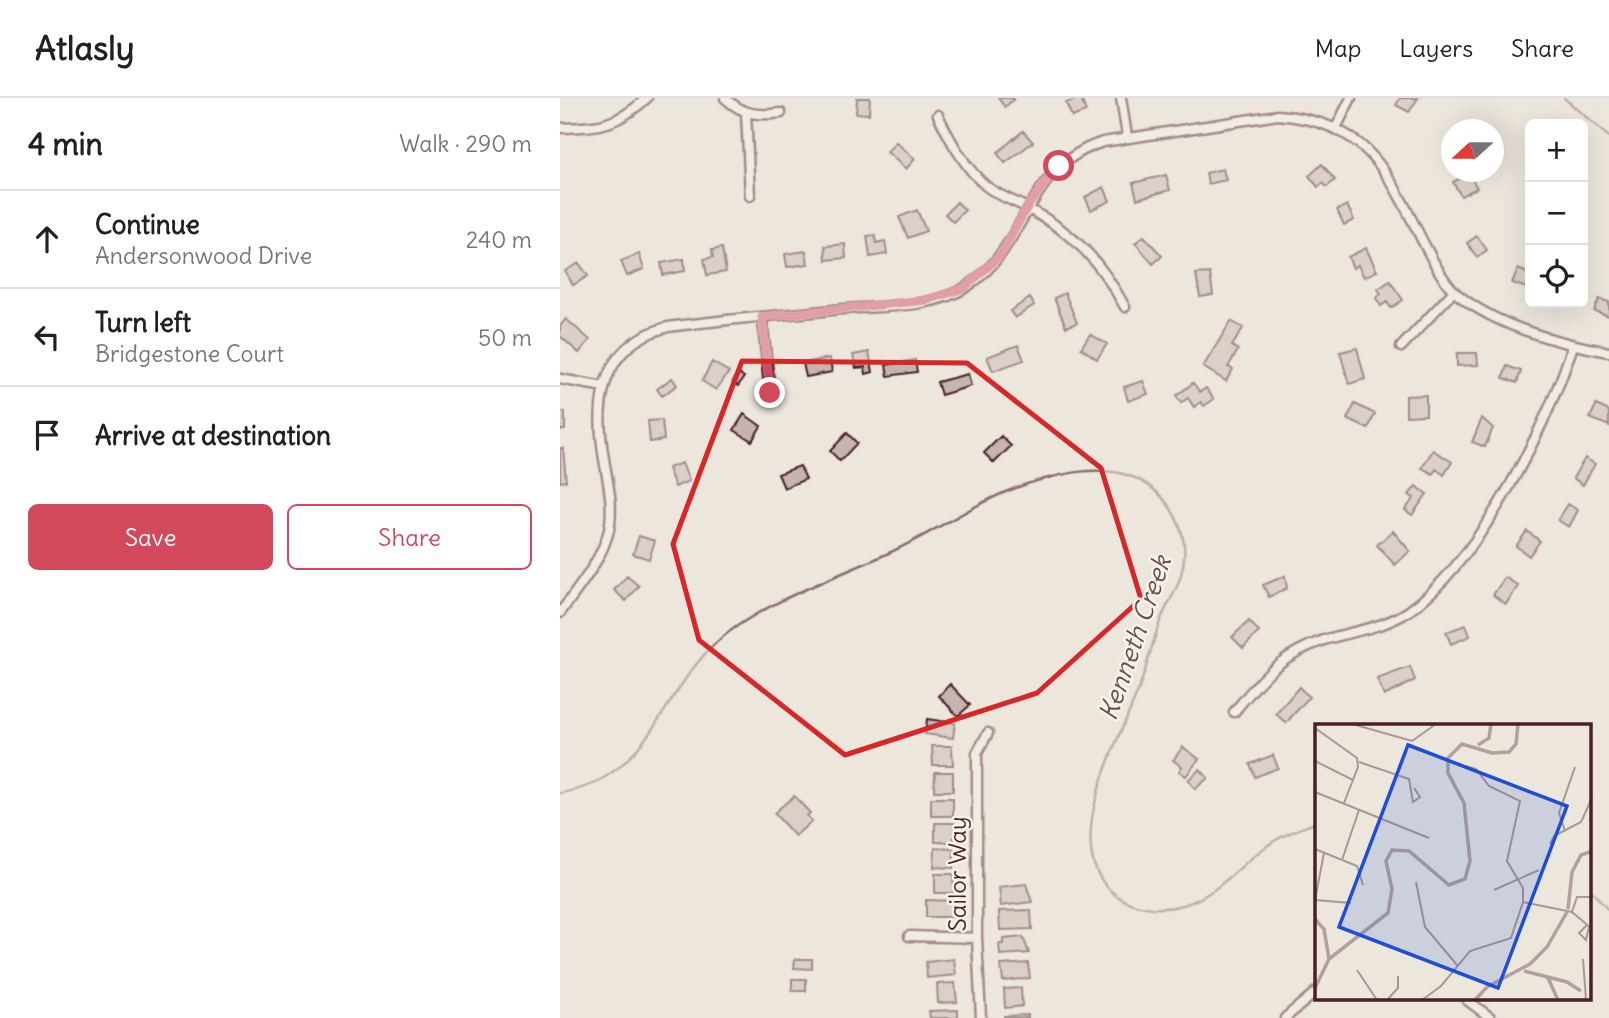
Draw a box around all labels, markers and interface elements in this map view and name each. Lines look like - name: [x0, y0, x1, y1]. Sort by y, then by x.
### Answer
- text: Atlasly: [35, 27, 134, 69]
- text: Map: [1315, 33, 1361, 63]
- text: Layers: [1399, 33, 1473, 63]
- text: Share: [1511, 33, 1574, 63]
- north arrow: [1441, 119, 1504, 182]
- map controls: [1525, 119, 1588, 308]
- button: +: [1525, 119, 1588, 182]
- text: 4 min: [28, 125, 103, 163]
- text: Walk · 290 m: [399, 129, 532, 158]
- route start: [1043, 150, 1074, 181]
- button: −: [1525, 182, 1588, 245]
- text: Continue: [95, 208, 200, 241]
- icon: ahead: [28, 220, 66, 258]
- text: 240 m: [466, 225, 532, 254]
- text: Andersonwood Drive: [95, 241, 312, 270]
- button: locate: [1525, 245, 1588, 308]
- text: Turn left: [95, 306, 191, 339]
- icon: left: [28, 318, 66, 356]
- text: 50 m: [478, 323, 532, 352]
- text: Bridgestone Court: [95, 339, 284, 368]
- route end: [754, 377, 785, 408]
- icon: arrive: [28, 416, 66, 454]
- text: Arrive at destination: [95, 419, 331, 452]
- button: Save: [28, 504, 273, 570]
- button: Share: [287, 504, 532, 570]
- water label: Kenneth Creek: [1091, 550, 1179, 724]
- inset map: [1315, 724, 1592, 1000]
- street label: Sailor Way: [942, 816, 972, 932]

